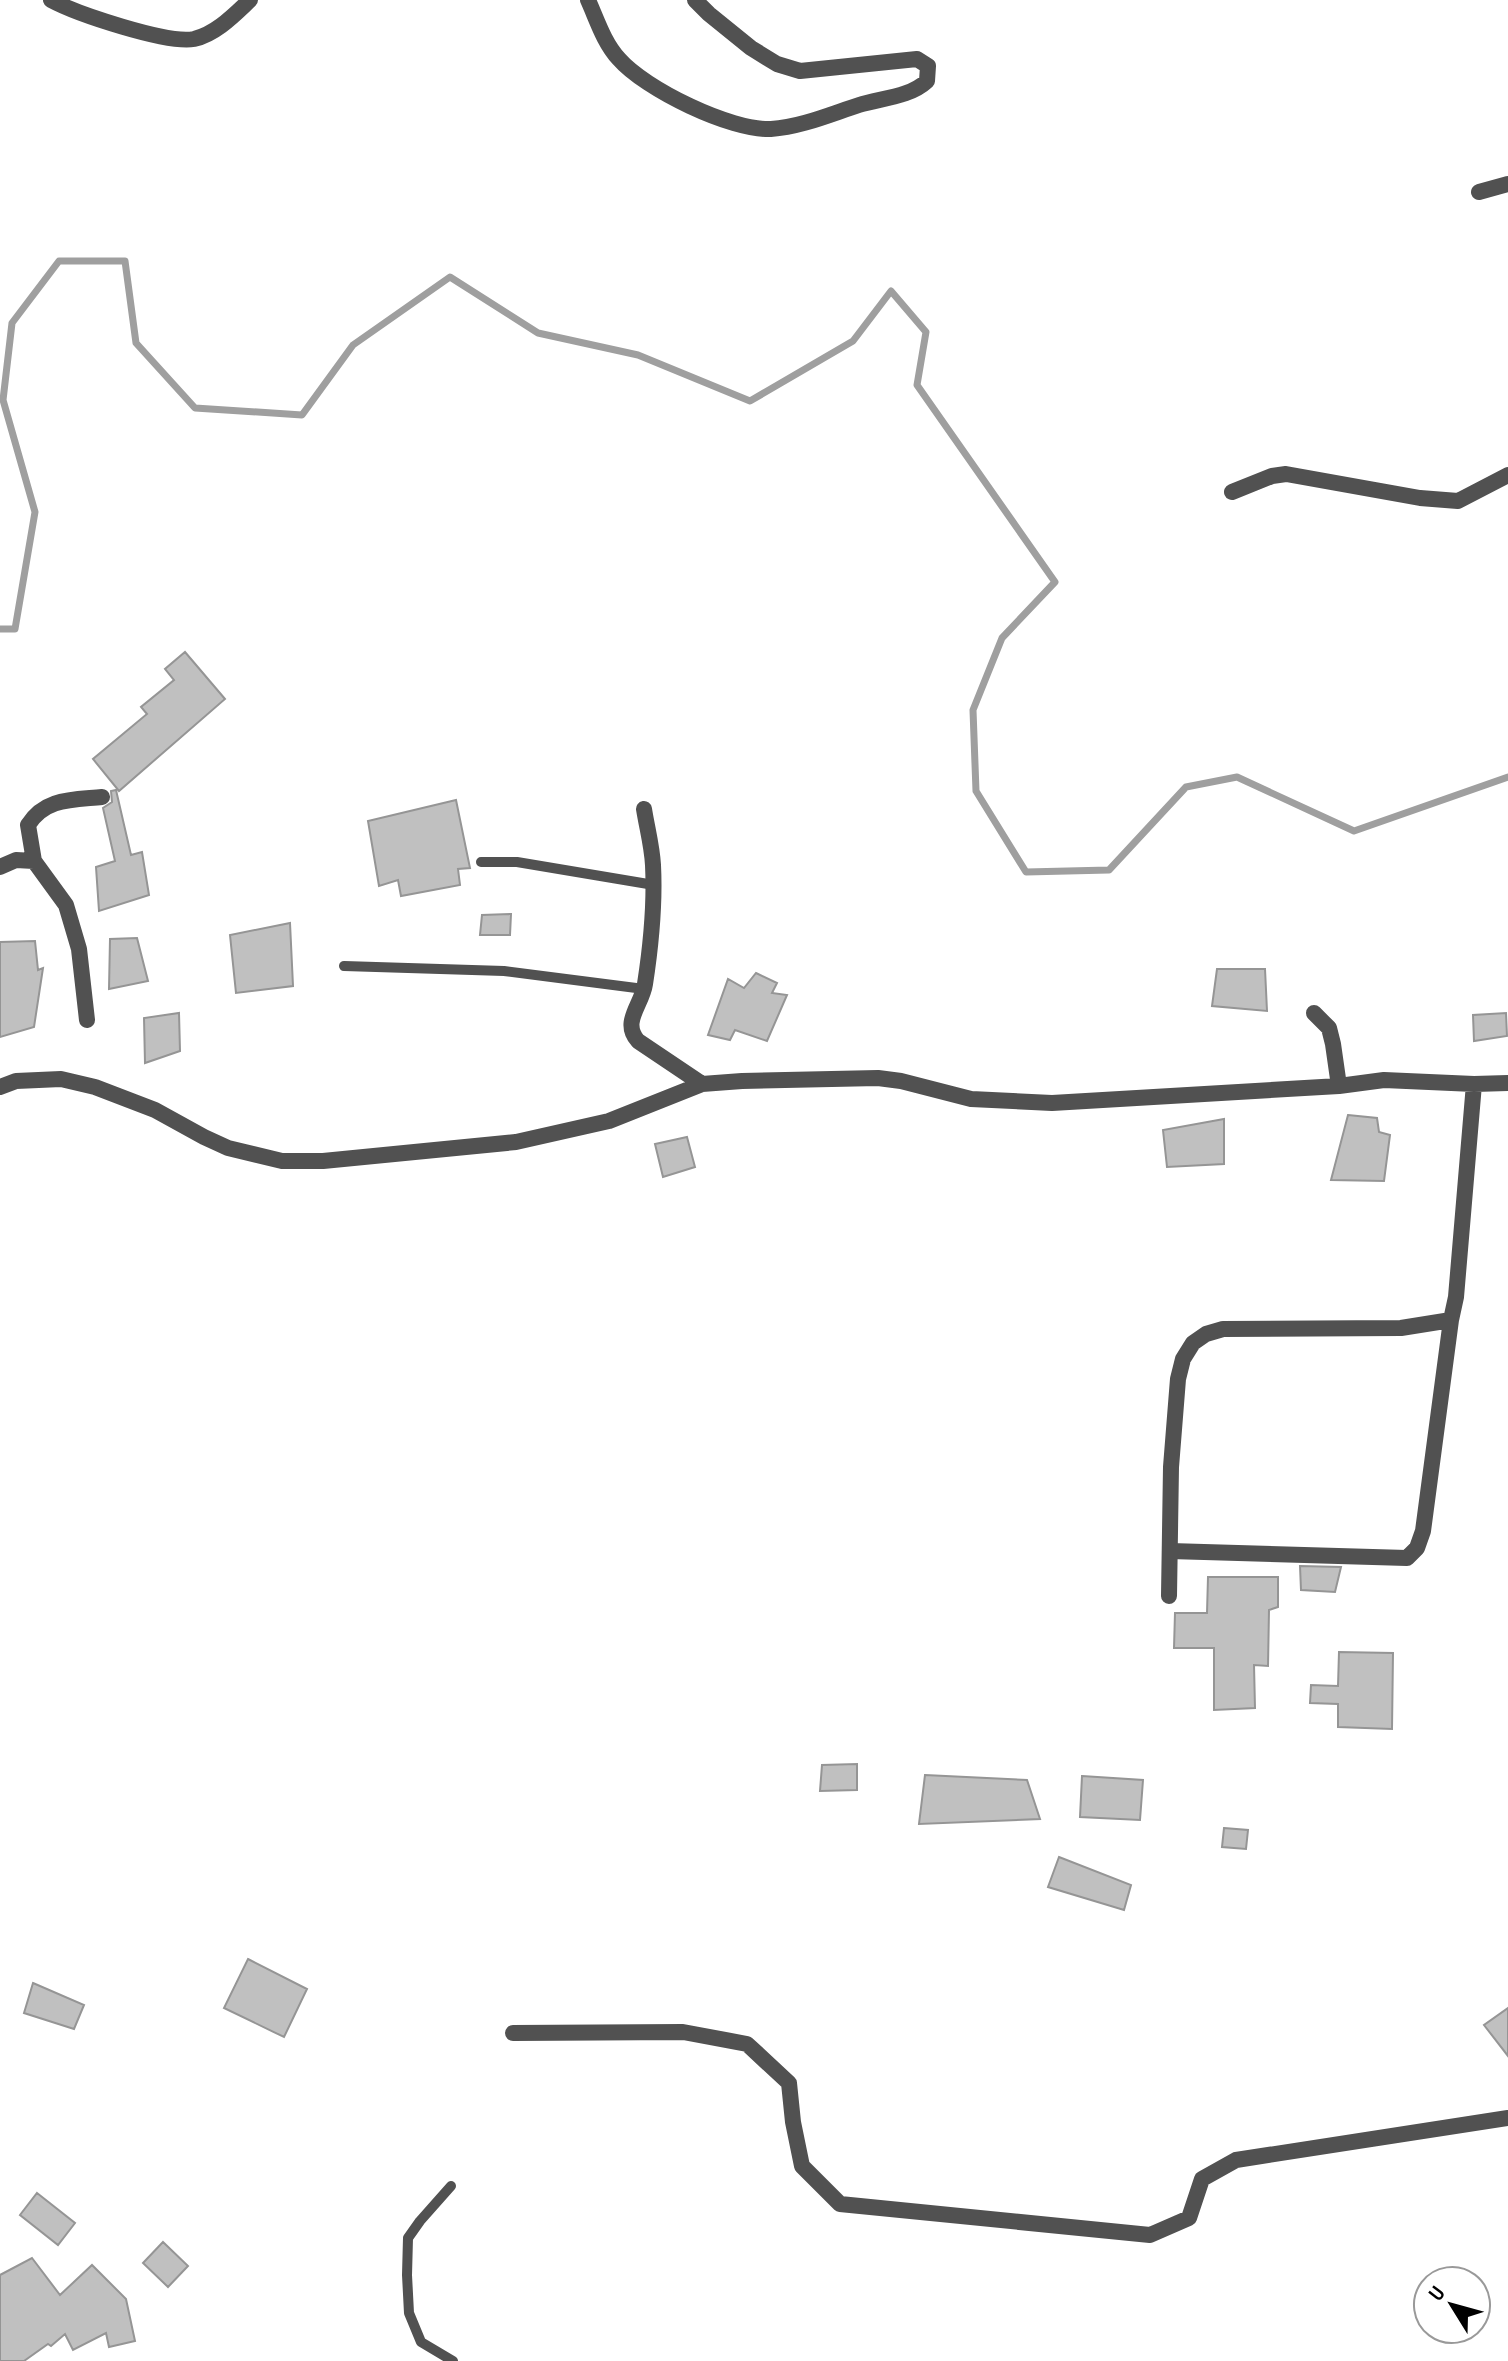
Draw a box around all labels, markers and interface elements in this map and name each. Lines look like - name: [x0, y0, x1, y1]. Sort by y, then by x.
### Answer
- north arrow: [1412, 2265, 1492, 2345]
- text: U: [1423, 2281, 1451, 2307]

